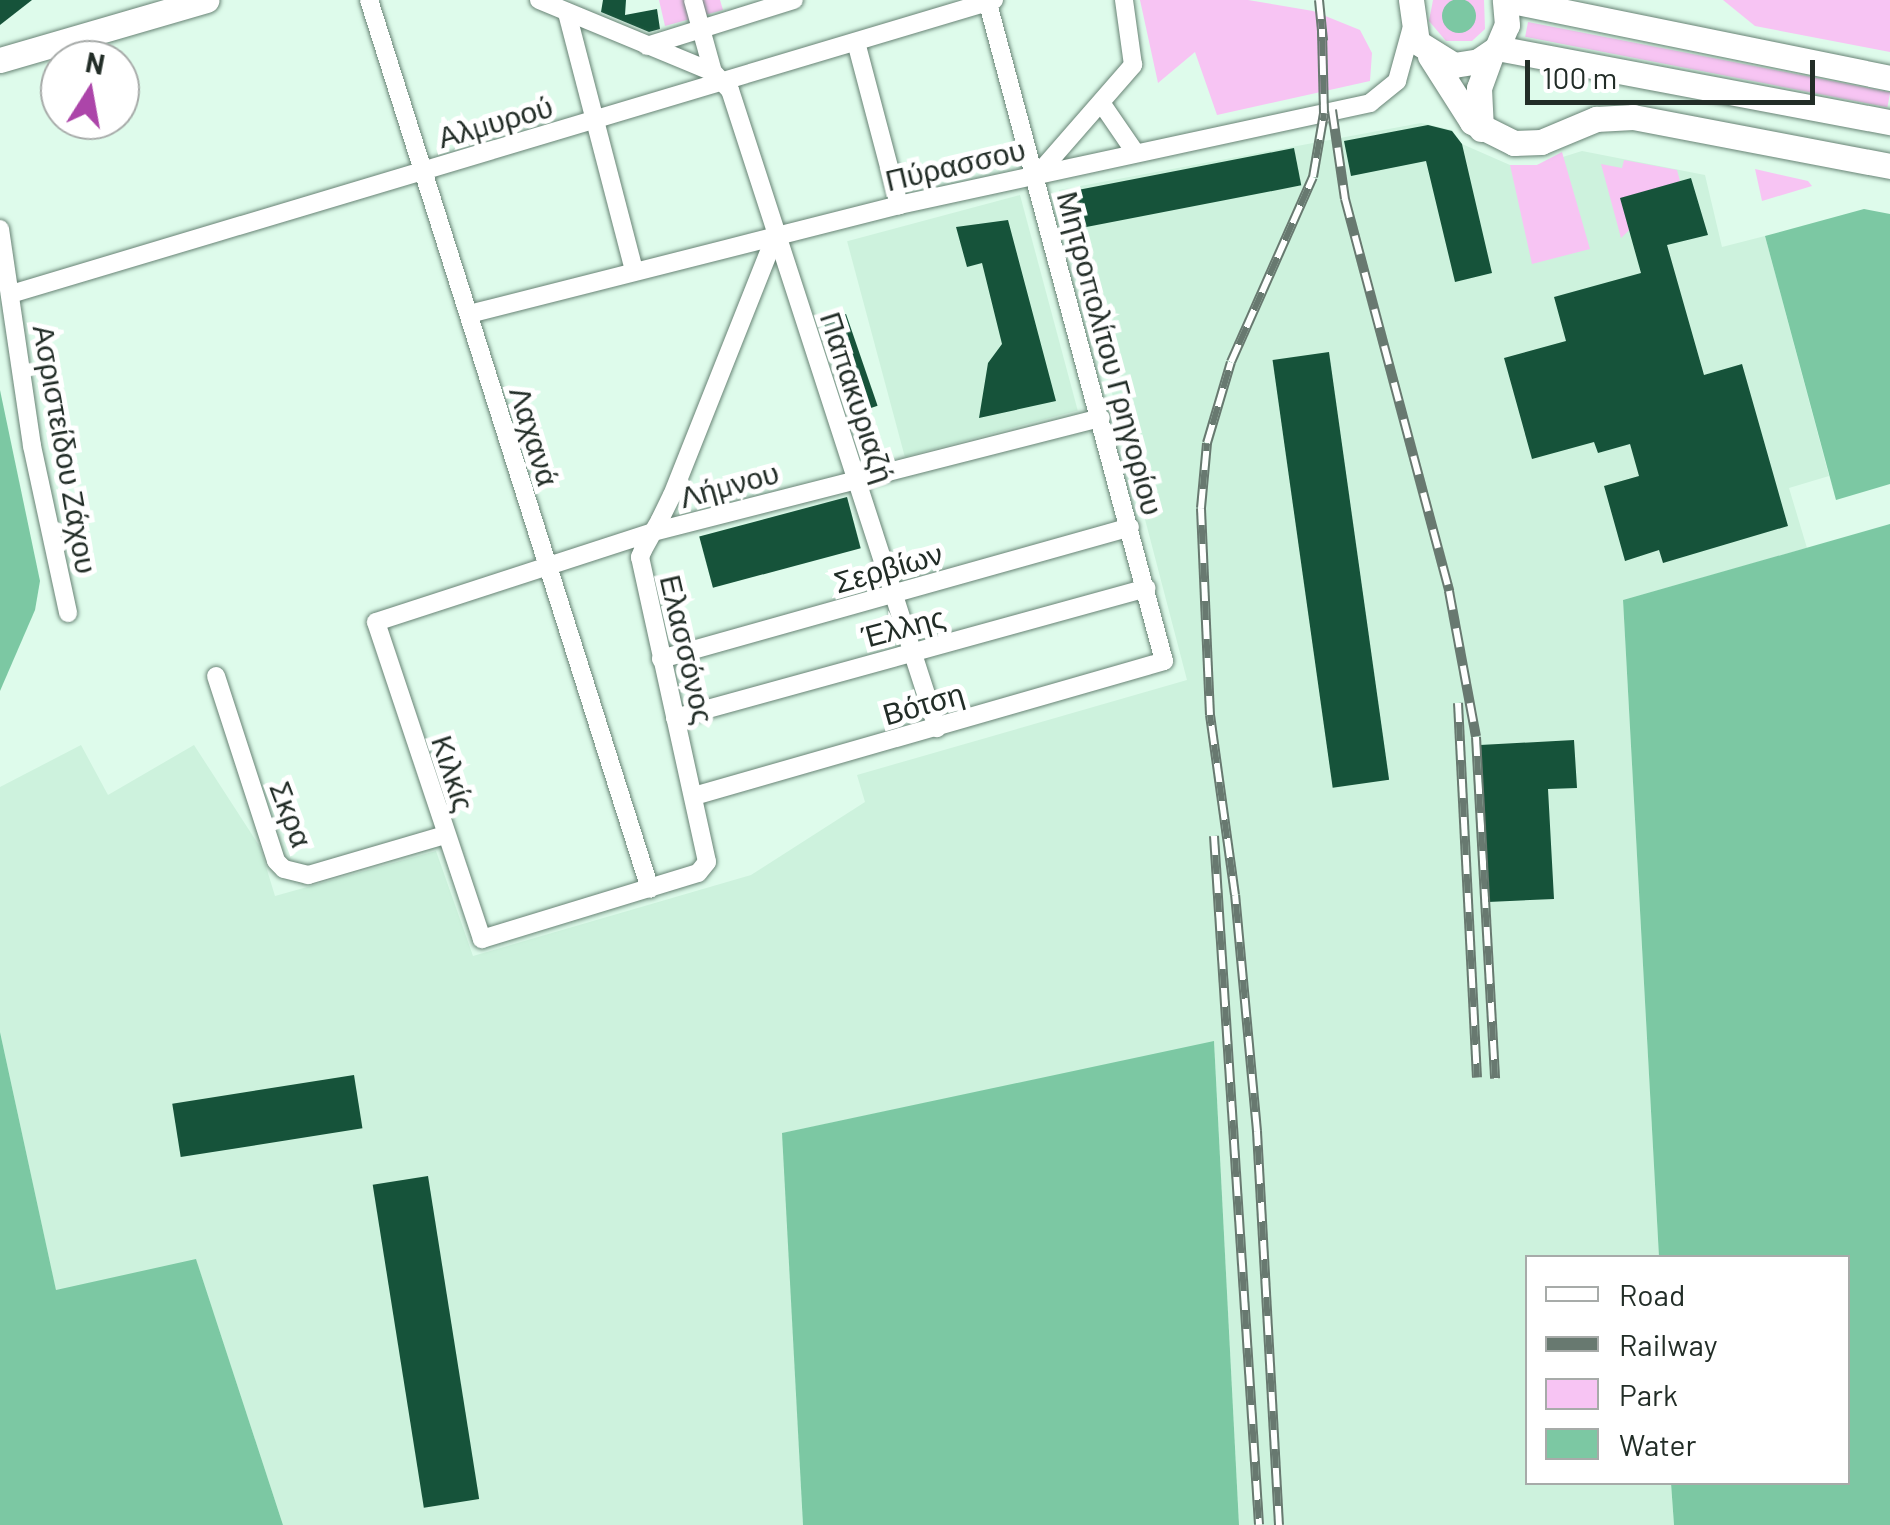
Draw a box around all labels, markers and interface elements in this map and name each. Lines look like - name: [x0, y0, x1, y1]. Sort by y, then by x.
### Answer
- north arrow: [40, 40, 140, 140]
- scale bar: [1530, 40, 1820, 102]
- text: N: [83, 44, 108, 81]
- text: 100 m: [1542, 59, 1617, 95]
- street label: Αλμυρού: [433, 87, 557, 155]
- street label: Πύρασσου: [881, 130, 1029, 198]
- street label: Μητροπολίτου Γρηγορίου: [1050, 187, 1172, 519]
- street label: Παπακυριαζή: [813, 307, 903, 487]
- street label: Ασριστείδου Ζάχου: [26, 322, 106, 576]
- street label: Λαχανά: [503, 382, 567, 490]
- street label: Λήμνου: [675, 454, 783, 514]
- street label: Σερβίων: [830, 534, 946, 600]
- street label: Ελασσόνος: [653, 571, 723, 727]
- street label: Έλλης: [857, 598, 949, 654]
- street label: Βότση: [878, 674, 968, 732]
- street label: Κιλκίς: [425, 730, 483, 816]
- street label: Σκρα: [263, 776, 321, 852]
- legend: [1525, 1255, 1850, 1485]
- text: Road: [1619, 1276, 1685, 1312]
- text: Railway: [1619, 1326, 1718, 1362]
- text: Park: [1619, 1376, 1678, 1412]
- text: Water: [1619, 1426, 1697, 1462]

